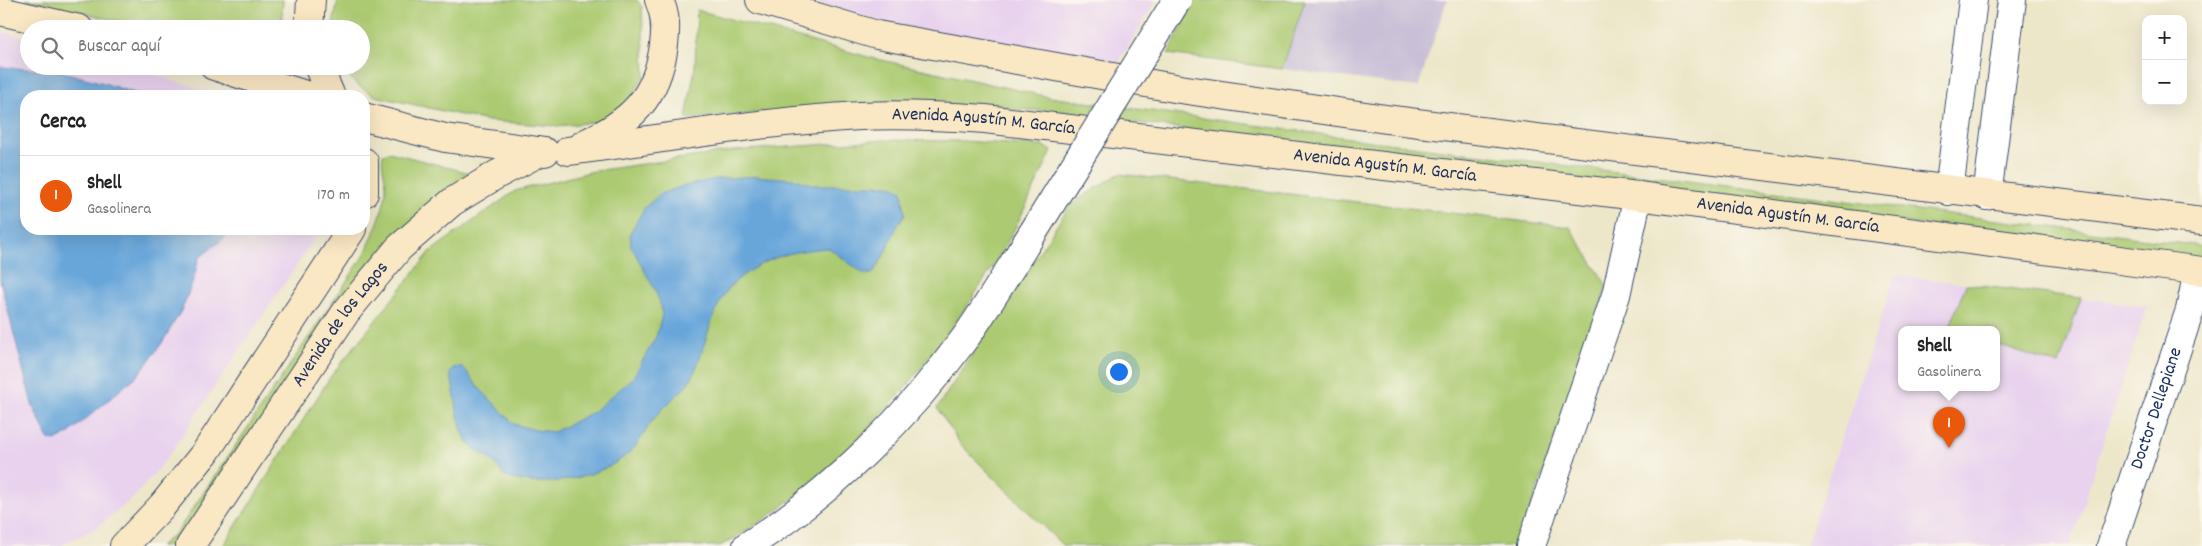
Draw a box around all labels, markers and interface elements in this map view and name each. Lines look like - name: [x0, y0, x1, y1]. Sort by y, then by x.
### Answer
- map controls: [2142, 15, 2187, 105]
- button: +: [2142, 15, 2187, 60]
- search box: [20, 20, 370, 75]
- icon: search: [38, 34, 66, 62]
- text: Buscar aquí: [78, 34, 160, 61]
- button: −: [2142, 60, 2187, 105]
- street label: Avenida Agustín M. García: [892, 102, 1078, 143]
- text: Cerca: [40, 108, 86, 138]
- street label: Avenida Agustín M. García: [1292, 142, 1479, 190]
- text: Shell: [87, 171, 122, 198]
- text: 1: [54, 184, 58, 207]
- text: 170 m: [317, 184, 350, 207]
- street label: Avenida Agustín M. García: [1695, 190, 1882, 242]
- text: Gasolinera: [87, 198, 151, 221]
- street label: Avenida de los Lagos: [286, 256, 396, 393]
- popup: [1898, 326, 2000, 391]
- text: Shell: [1917, 334, 1951, 361]
- street label: Doctor Dellepiane: [2124, 344, 2190, 473]
- your location: [1106, 359, 1132, 385]
- text: Gasolinera: [1917, 361, 1981, 384]
- pin: 1: [1933, 407, 1965, 448]

